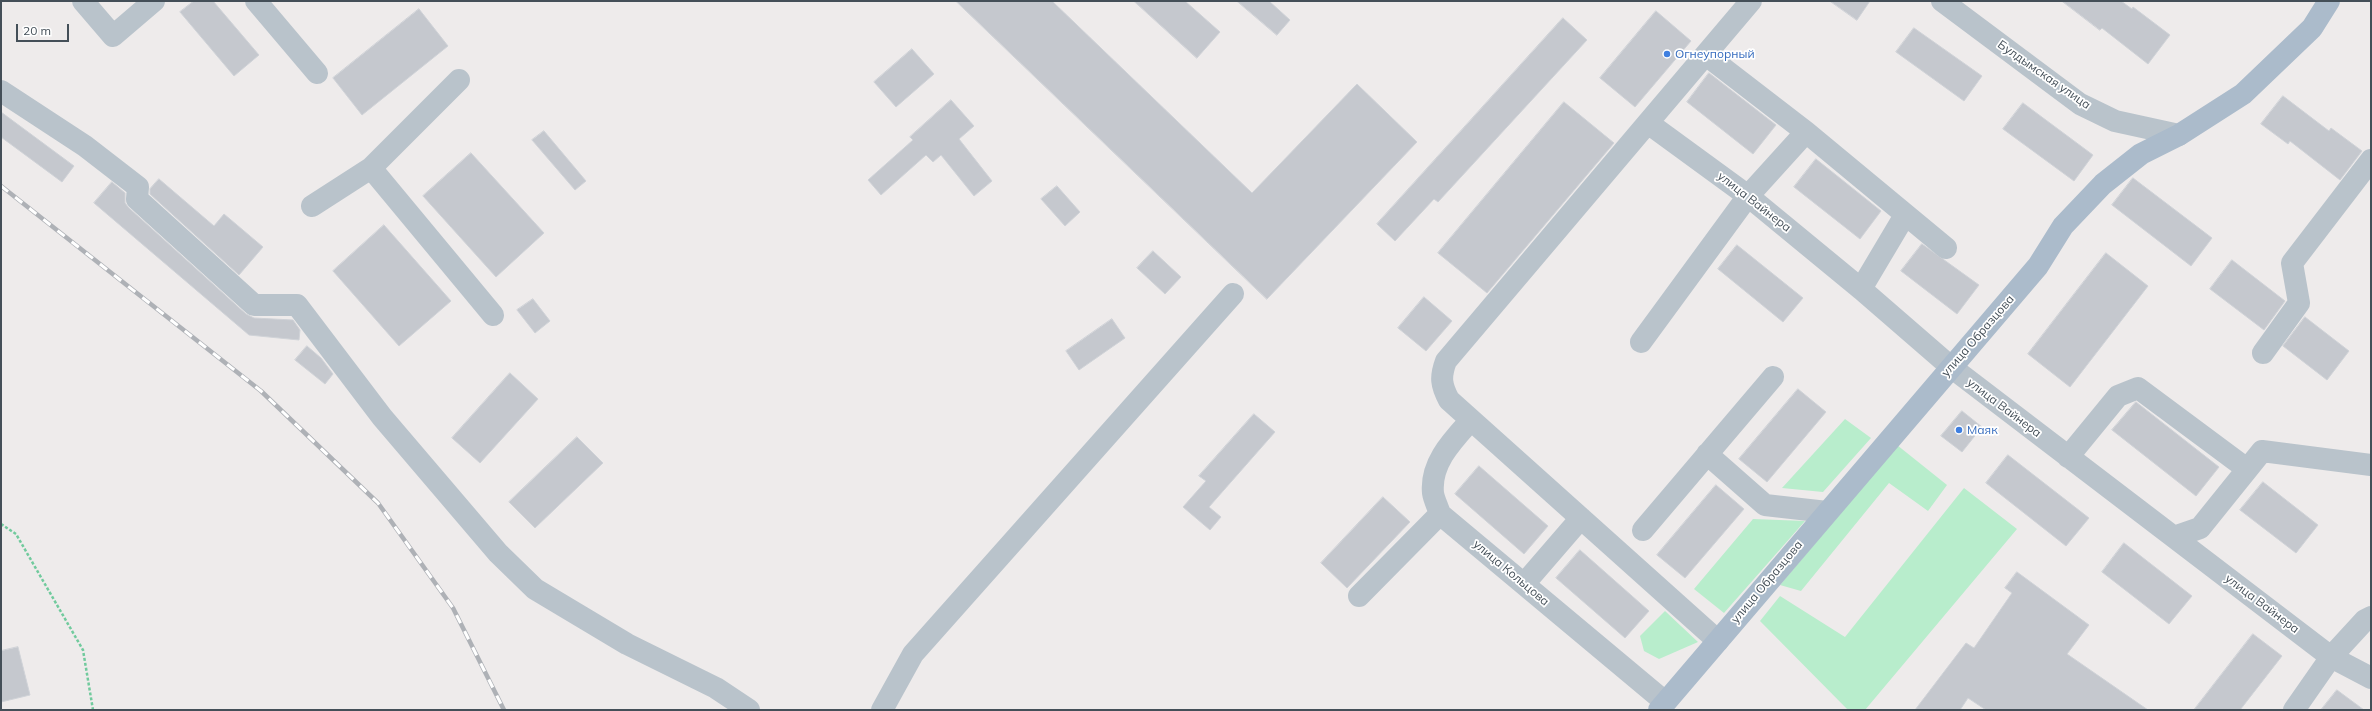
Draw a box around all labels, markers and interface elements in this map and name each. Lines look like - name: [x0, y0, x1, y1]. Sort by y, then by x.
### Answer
- scale bar: [18, 16, 71, 42]
- text: 20 m: [23, 23, 51, 38]
- street label: Булдымская улица: [1995, 38, 2093, 112]
- place label: Огнеупорный: [1675, 47, 1755, 61]
- marker: Огнеупорный: [1662, 49, 1672, 59]
- street label: улица Вайнера: [1714, 169, 1794, 235]
- street label: улица Образцова: [1939, 292, 2017, 380]
- street label: улица Вайнера: [1964, 375, 2044, 441]
- place label: Маяк: [1967, 423, 1998, 437]
- marker: Маяк: [1954, 425, 1964, 435]
- street label: улица Кольцова: [1470, 537, 1552, 609]
- street label: улица Образцова: [1728, 538, 1806, 626]
- street label: улица Вайнера: [2222, 571, 2302, 637]

